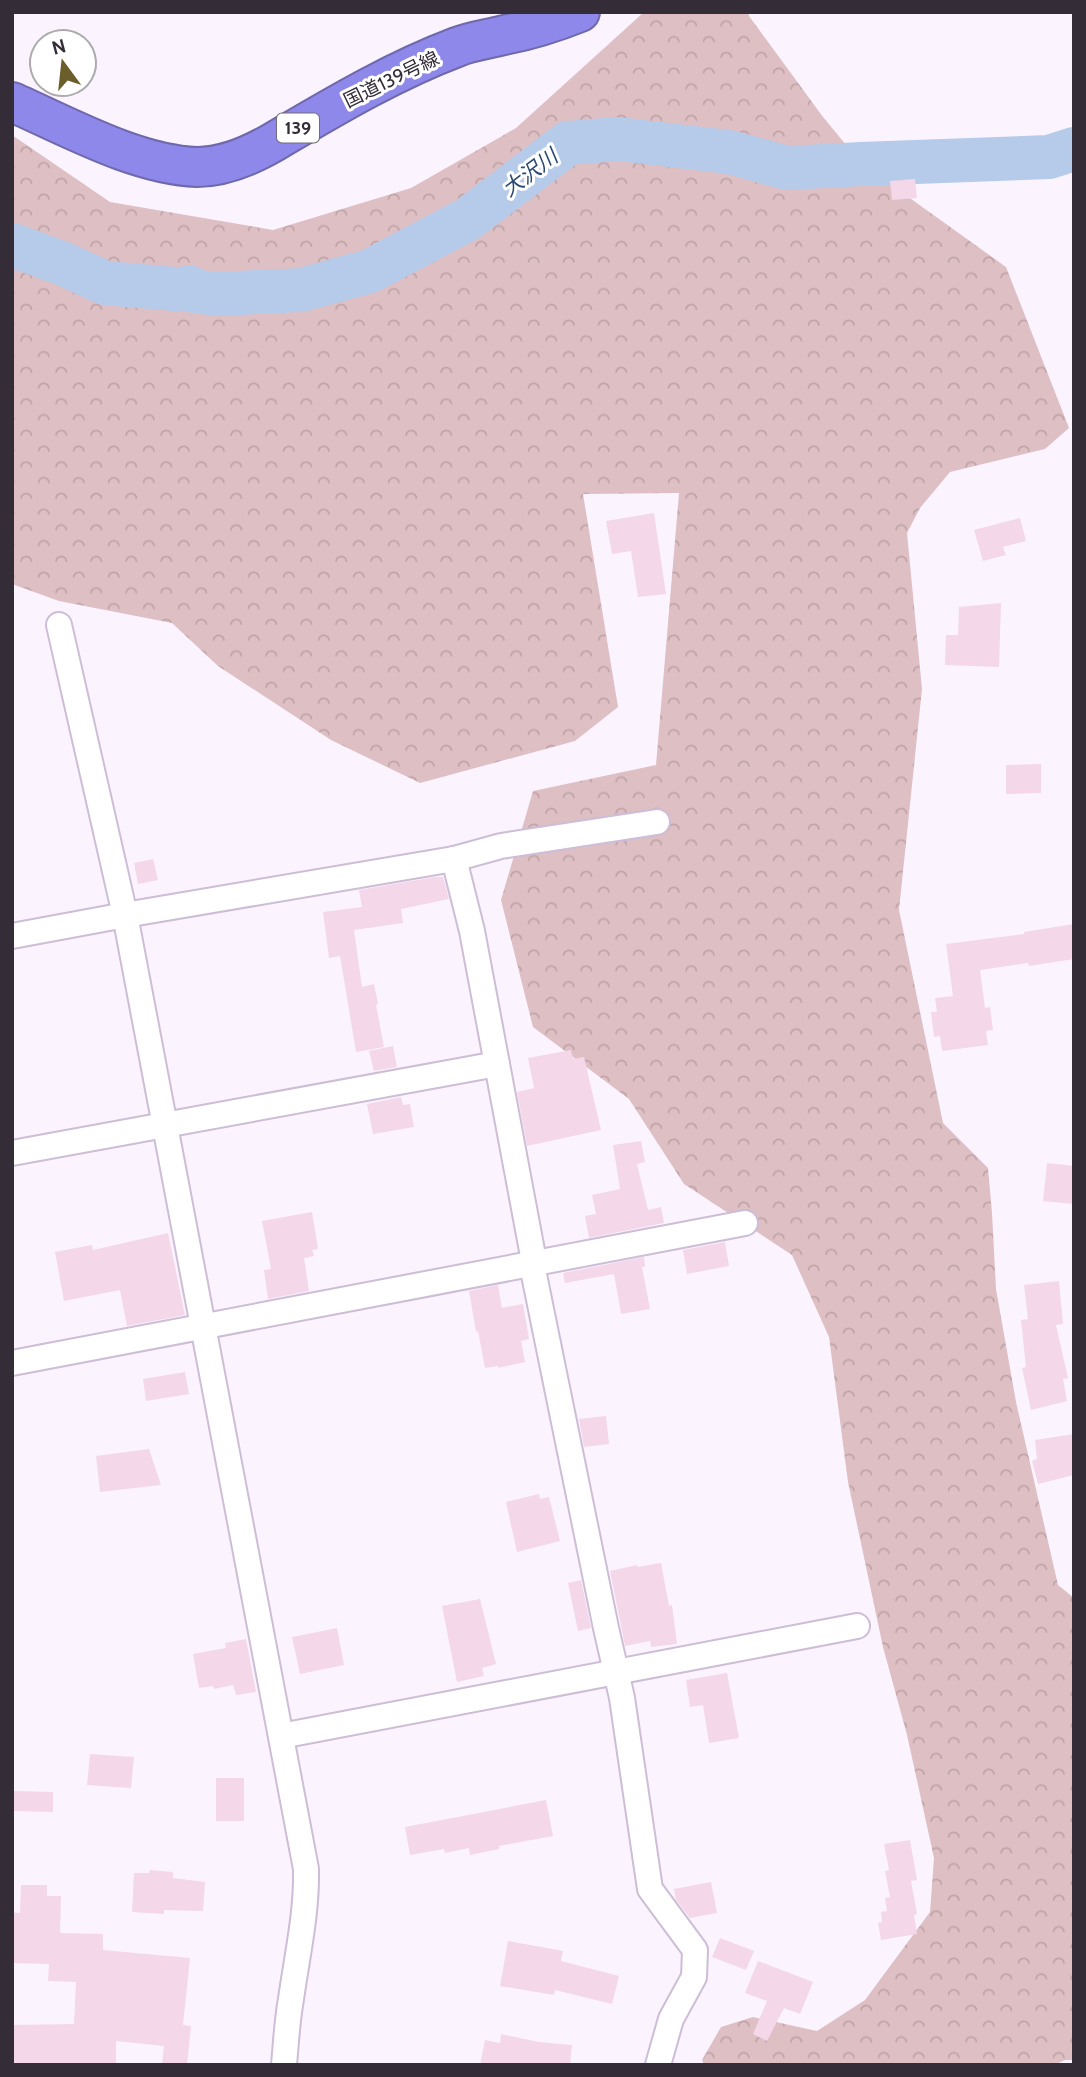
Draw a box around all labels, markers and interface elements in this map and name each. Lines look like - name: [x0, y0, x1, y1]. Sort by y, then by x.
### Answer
- north arrow: [28, 28, 98, 98]
- text: N: [49, 34, 68, 60]
- street label: 国道139号線: [340, 46, 443, 112]
- road number: 139: [277, 113, 319, 142]
- water label: 大沢川: [497, 142, 564, 202]

